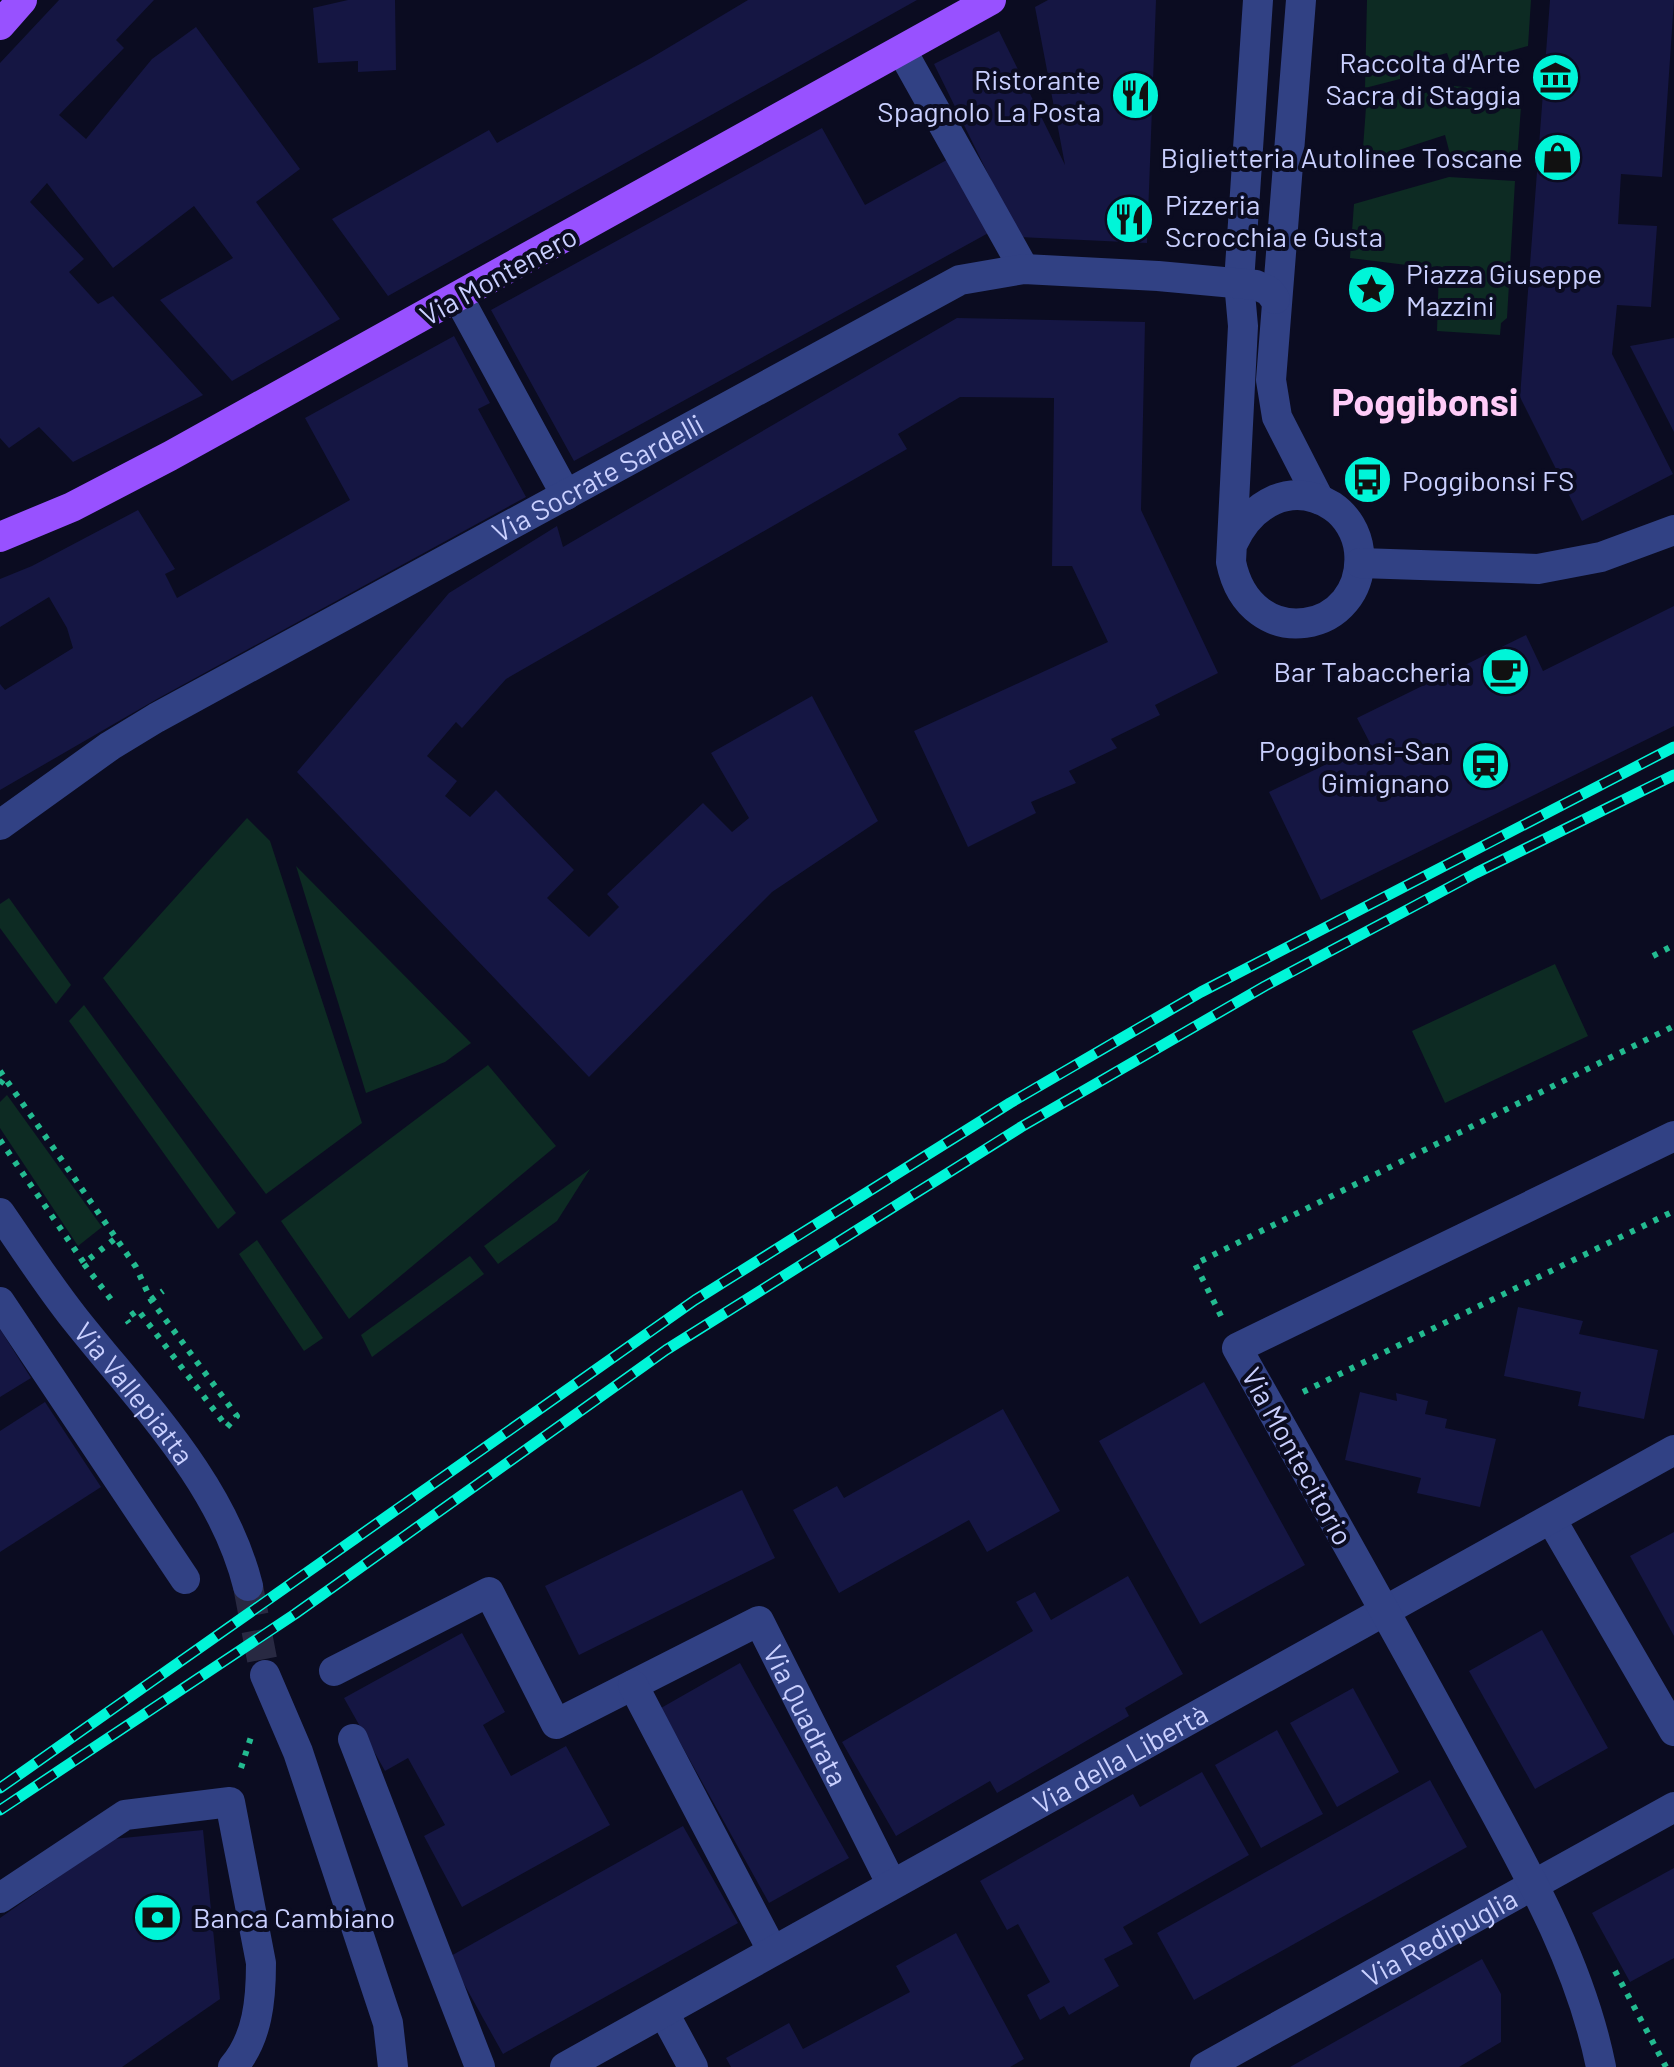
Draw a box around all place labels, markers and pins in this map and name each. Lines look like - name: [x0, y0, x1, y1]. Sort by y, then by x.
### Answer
- place label: Raccolta d'Arte Sacra di Staggia: [1326, 45, 1521, 111]
- museum icon: Raccolta d'Arte Sacra di Staggia: [1530, 52, 1582, 104]
- place label: Ristorante Spagnolo La Posta: [877, 62, 1101, 128]
- restaurant icon: Ristorante Spagnolo La Posta: [1110, 69, 1162, 121]
- shop icon: Biglietteria Autolinee Toscane: [1532, 131, 1584, 183]
- place label: Biglietteria Autolinee Toscane: [1161, 140, 1523, 174]
- place label: Pizzeria Scrocchia e Gusta: [1165, 187, 1383, 253]
- restaurant icon: Pizzeria Scrocchia e Gusta: [1104, 194, 1156, 246]
- place label: Piazza Giuseppe Mazzini: [1406, 256, 1602, 322]
- place icon: Piazza Giuseppe Mazzini: [1345, 263, 1397, 315]
- bus stop icon: Poggibonsi FS: [1341, 454, 1393, 506]
- place label: Poggibonsi FS: [1402, 463, 1574, 497]
- cafe icon: Bar Tabaccheria: [1480, 645, 1532, 697]
- place label: Bar Tabaccheria: [1274, 654, 1471, 688]
- place label: Poggibonsi-San Gimignano: [1259, 733, 1450, 799]
- station icon: Poggibonsi-San Gimignano: [1459, 740, 1511, 792]
- bank icon: Banca Cambiano: [132, 1891, 184, 1943]
- place label: Banca Cambiano: [193, 1900, 395, 1934]

